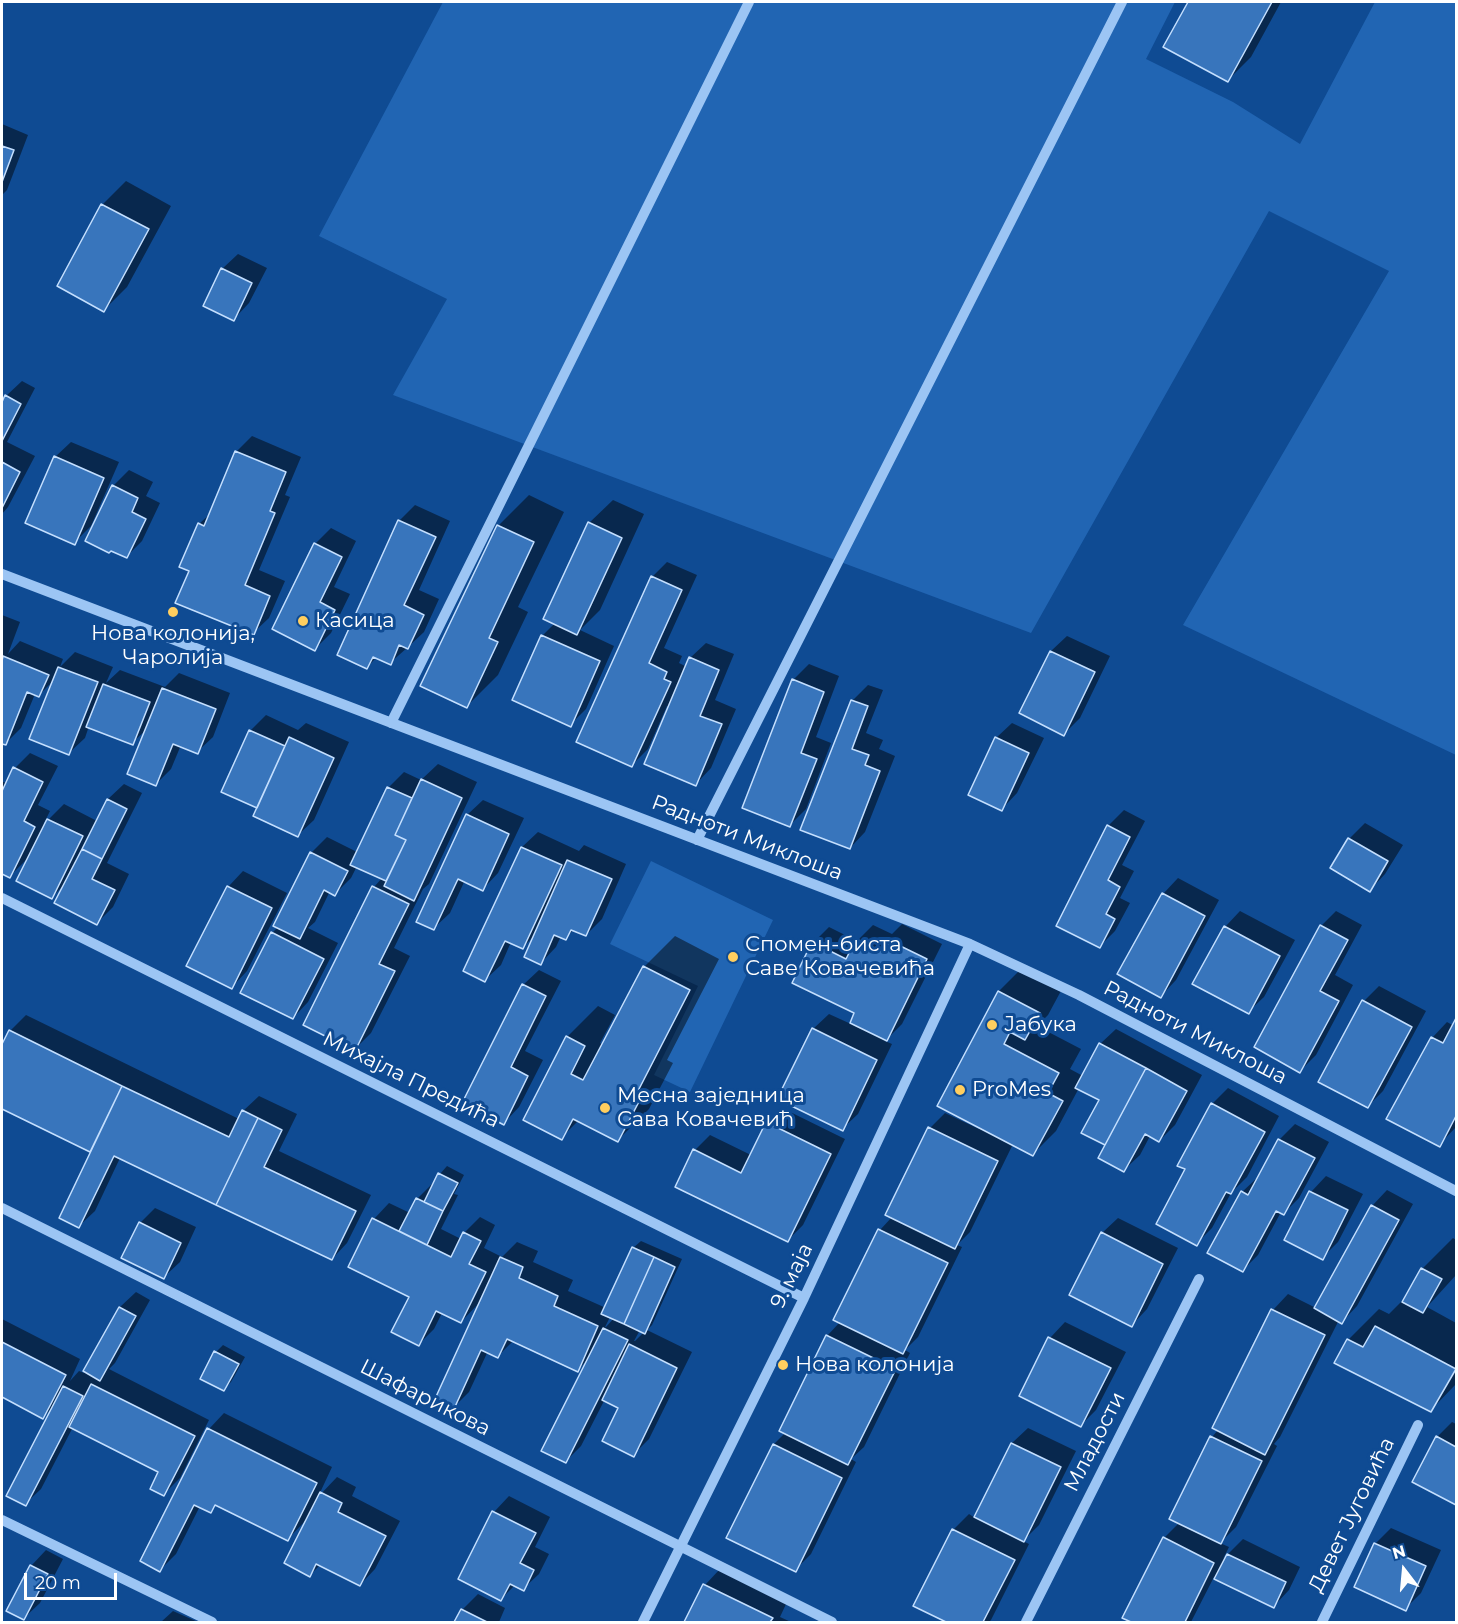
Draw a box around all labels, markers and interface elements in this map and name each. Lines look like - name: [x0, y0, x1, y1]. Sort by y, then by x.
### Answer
- marker: Нова колонија, Чаролија: [166, 605, 180, 619]
- place label: Касица: [315, 608, 395, 634]
- marker: Касица: [296, 614, 310, 628]
- place label: Нова колонија, Чаролија: [91, 621, 255, 671]
- street label: Радноти Миклоша: [648, 790, 846, 886]
- place label: Спомен-биста Саве Ковачевића: [745, 932, 935, 982]
- marker: Спомен-биста Саве Ковачевића: [726, 950, 740, 964]
- street label: Радноти Миклоша: [1099, 976, 1291, 1090]
- place label: Јабука: [1004, 1012, 1077, 1038]
- marker: Јабука: [985, 1018, 999, 1032]
- street label: Михајла Предића: [319, 1026, 503, 1134]
- place label: ProMes: [972, 1077, 1051, 1103]
- place label: Месна заједница Сава Ковачевић: [617, 1083, 805, 1133]
- marker: ProMes: [953, 1083, 967, 1097]
- marker: Месна заједница Сава Ковачевић: [598, 1101, 612, 1115]
- street label: 9. маја: [765, 1239, 819, 1313]
- place label: Нова колонија: [795, 1352, 954, 1378]
- street label: Шафарикова: [356, 1354, 494, 1442]
- marker: Нова колонија: [776, 1358, 790, 1372]
- street label: Младости: [1059, 1388, 1131, 1496]
- street label: Девет Југовића: [1304, 1433, 1400, 1597]
- north arrow: [1374, 1540, 1434, 1600]
- text: N: [1390, 1541, 1408, 1563]
- scale bar: [27, 1561, 120, 1599]
- text: 20 m: [35, 1572, 81, 1594]

